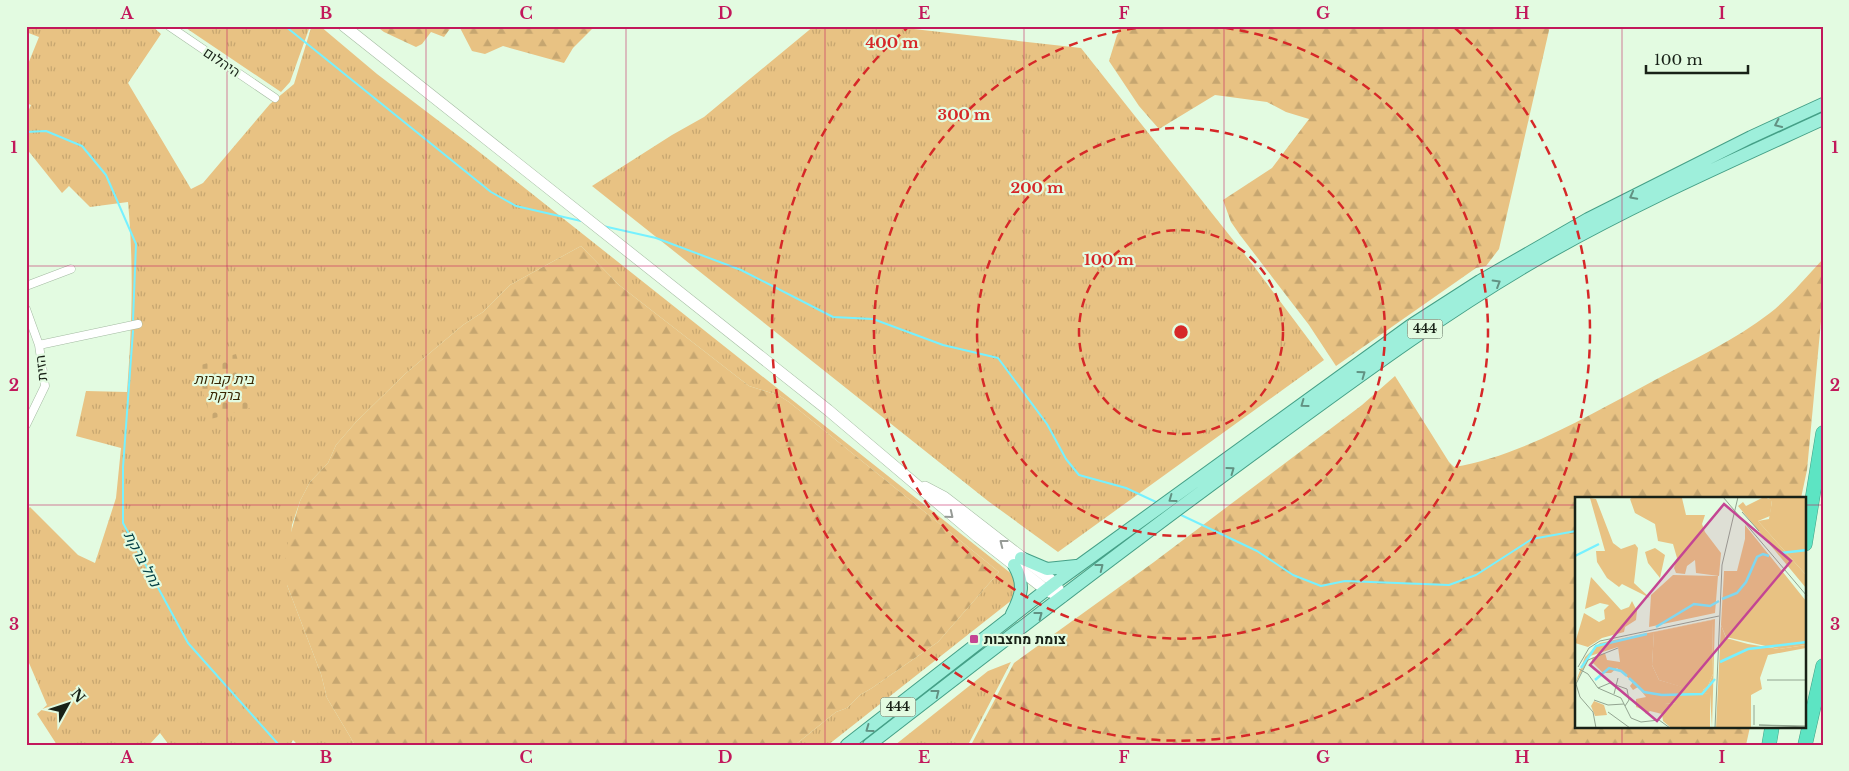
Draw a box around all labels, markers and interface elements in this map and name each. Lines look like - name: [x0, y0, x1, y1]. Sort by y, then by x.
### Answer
- text: A: [120, 3, 135, 23]
- text: B: [320, 3, 333, 23]
- text: C: [519, 3, 533, 23]
- text: D: [718, 3, 732, 23]
- text: E: [918, 3, 930, 23]
- text: F: [1118, 3, 1130, 23]
- text: G: [1316, 3, 1330, 23]
- text: H: [1514, 3, 1530, 23]
- text: I: [1719, 3, 1726, 23]
- text: 400 m: [865, 33, 919, 52]
- scale bar: [1646, 42, 1749, 74]
- street label: היהלום: [200, 43, 244, 81]
- text: 100 m: [1654, 50, 1703, 69]
- text: 300 m: [938, 105, 991, 124]
- one-way arrow: [1774, 118, 1783, 129]
- text: 1: [11, 137, 18, 157]
- text: 1: [1832, 137, 1839, 157]
- text: 200 m: [1011, 178, 1064, 197]
- one-way arrow: [1629, 190, 1638, 200]
- text: 100 m: [1084, 250, 1134, 269]
- one-way arrow: [1491, 280, 1500, 290]
- road number: 444: [1408, 320, 1442, 338]
- centre of rings: [1172, 323, 1190, 341]
- street label: הזית: [31, 354, 51, 382]
- park label: בית קברות ברקת: [194, 370, 255, 404]
- one-way arrow: [1356, 371, 1366, 380]
- text: 2: [9, 375, 19, 395]
- text: 2: [1830, 375, 1840, 395]
- one-way arrow: [1300, 398, 1310, 407]
- one-way arrow: [1225, 467, 1235, 476]
- one-way arrow: [1168, 493, 1178, 502]
- inset map: [1575, 497, 1806, 728]
- one-way arrow: [944, 509, 953, 517]
- water label: נחל ברקת: [120, 528, 166, 591]
- one-way arrow: [1000, 540, 1009, 548]
- one-way arrow: [1094, 564, 1103, 572]
- one-way arrow: [1033, 612, 1043, 621]
- text: 3: [9, 614, 19, 634]
- text: 3: [1830, 614, 1840, 634]
- place label: צומת מחצבות: [984, 630, 1066, 648]
- marker: צומת מחצבות: [968, 633, 980, 645]
- north arrow: [42, 678, 92, 728]
- text: N: [67, 685, 89, 706]
- one-way arrow: [930, 691, 939, 699]
- road number: 444: [880, 698, 916, 716]
- one-way arrow: [866, 723, 875, 731]
- text: A: [120, 747, 135, 767]
- text: B: [320, 747, 333, 767]
- text: C: [519, 747, 533, 767]
- text: D: [718, 747, 732, 767]
- text: E: [918, 747, 930, 767]
- text: F: [1118, 747, 1130, 767]
- text: G: [1316, 747, 1330, 767]
- text: H: [1514, 747, 1530, 767]
- text: I: [1719, 747, 1726, 767]

